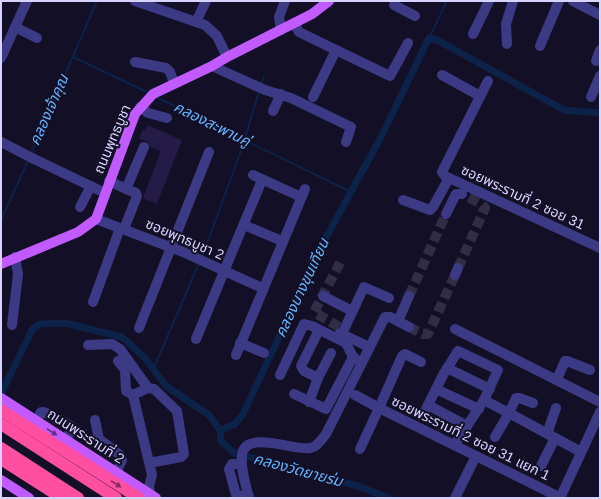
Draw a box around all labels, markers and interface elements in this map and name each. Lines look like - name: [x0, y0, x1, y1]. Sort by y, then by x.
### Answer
- water label: คลองเจ้าคุณ: [25, 71, 73, 148]
- water label: คลองสะพานคู่: [171, 98, 255, 151]
- street label: ถนนพุทธบูชา: [90, 102, 135, 176]
- street label: ซอยพระรามที่ 2 ซอย 31: [459, 160, 588, 233]
- street label: ซอยพุทธบูชา 2: [143, 215, 227, 264]
- water label: คลองบางขุนเทียน: [271, 235, 333, 340]
- street label: ซอยพระรามที่ 2 ซอย 31 แยก 1: [389, 391, 554, 483]
- street label: ถนนพระรามที่ 2: [45, 404, 129, 467]
- one-way arrow: [46, 428, 58, 435]
- water label: คลองวัดยายร่ม: [252, 449, 346, 490]
- one-way arrow: [111, 481, 122, 488]

